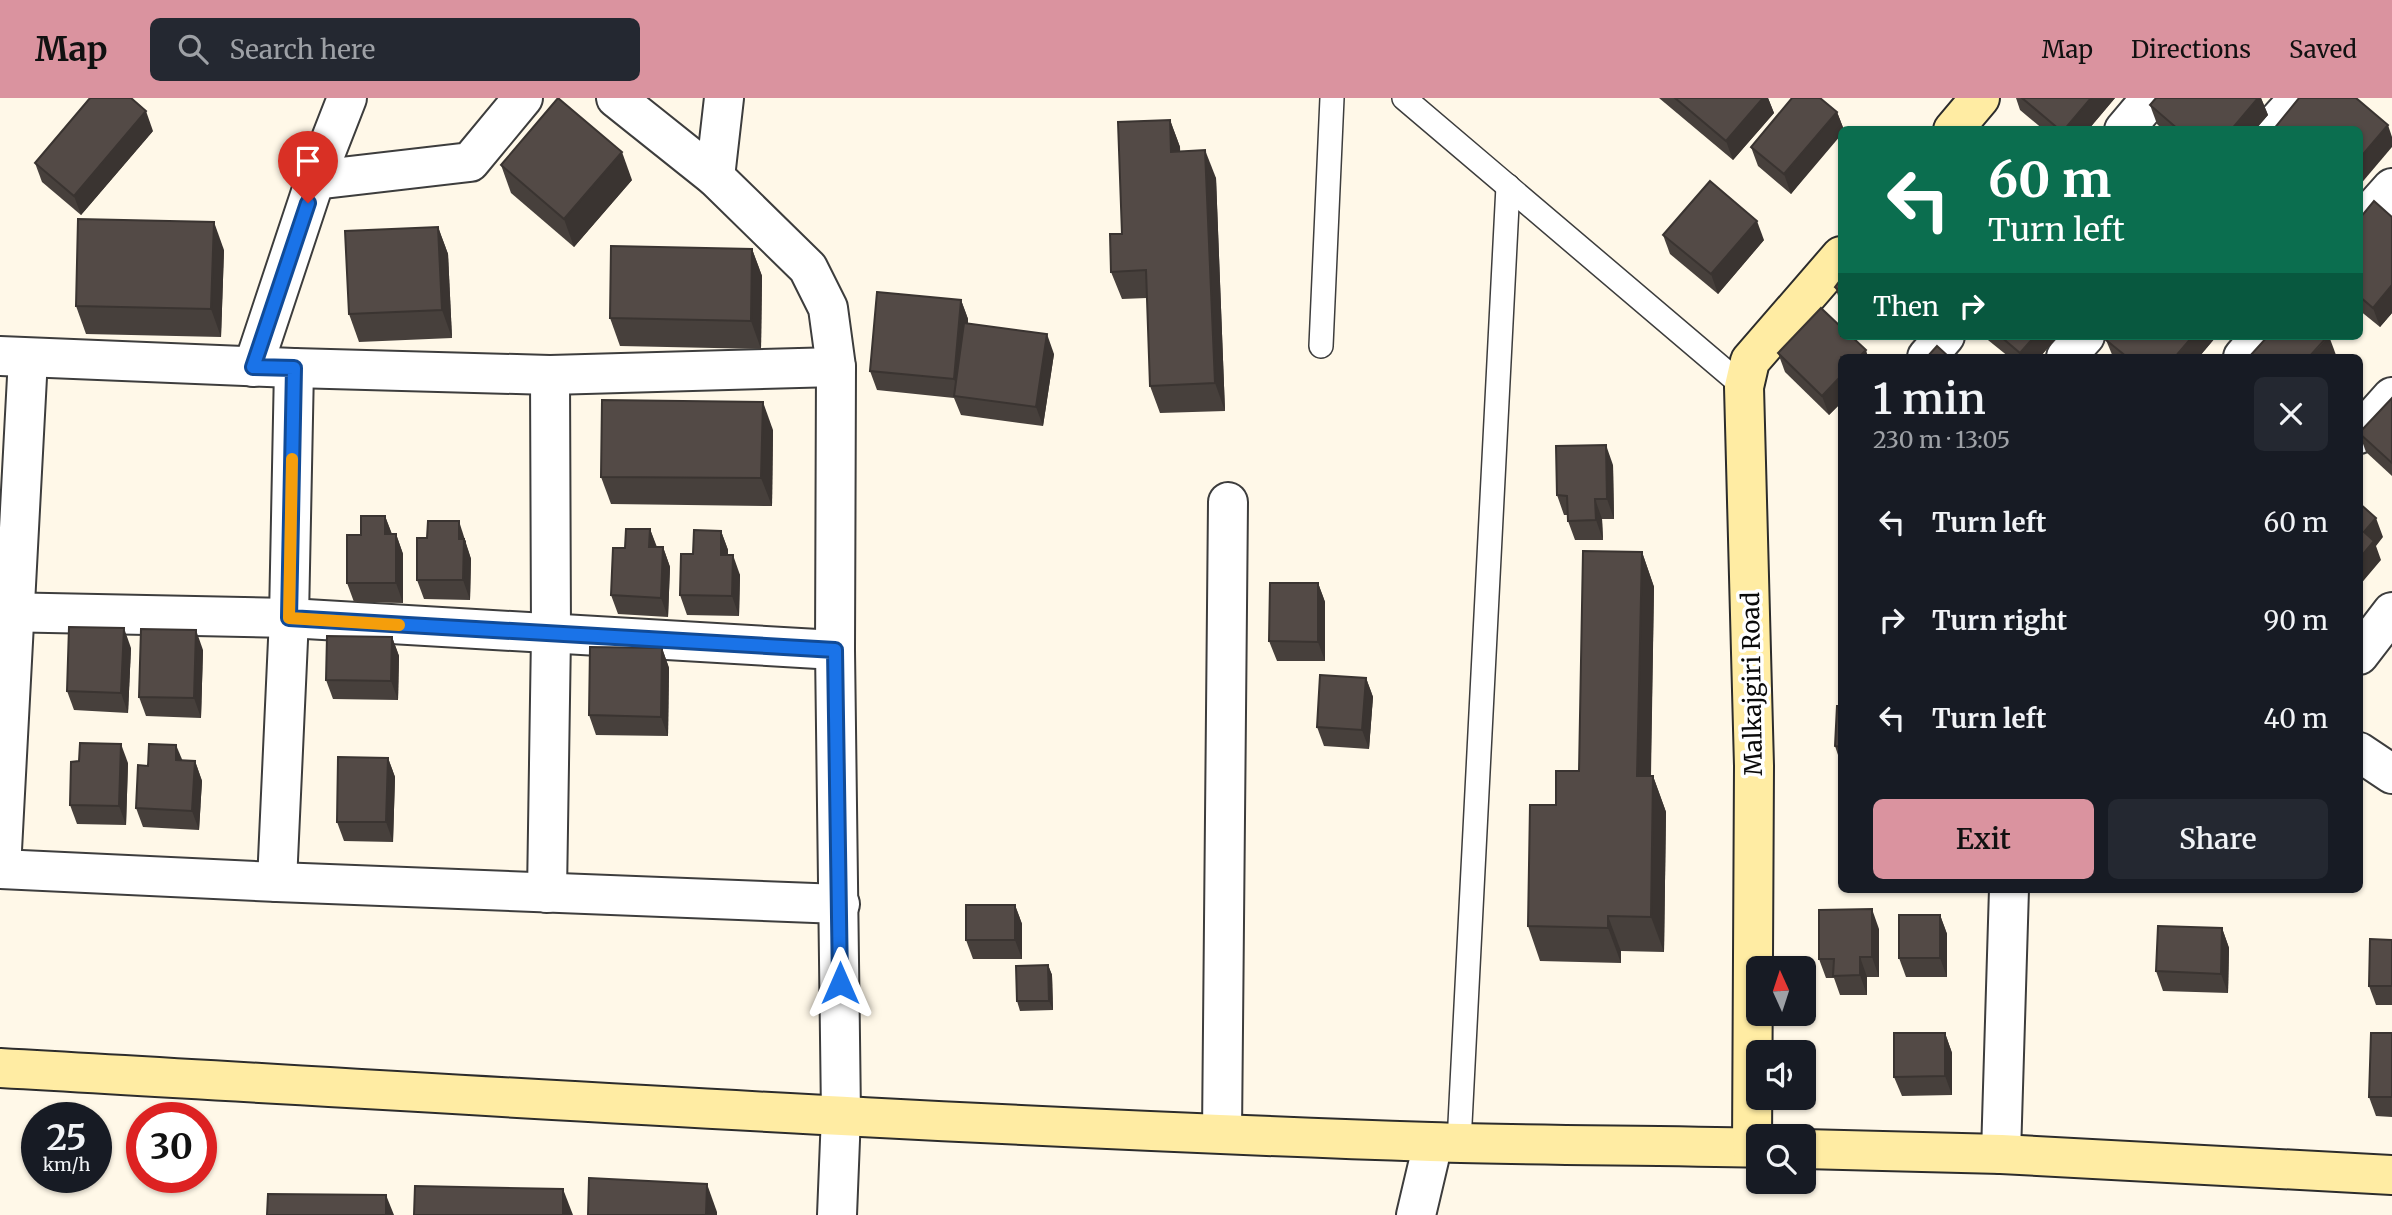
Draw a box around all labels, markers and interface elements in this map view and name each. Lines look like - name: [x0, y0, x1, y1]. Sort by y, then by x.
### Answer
- search box: [150, 18, 640, 81]
- text: Map: [35, 29, 108, 70]
- icon: search: [174, 30, 212, 68]
- text: Search here: [230, 33, 375, 66]
- text: Map: [2042, 34, 2093, 65]
- text: Directions: [2131, 34, 2251, 65]
- text: Saved: [2289, 34, 2357, 65]
- pin: [278, 131, 338, 203]
- icon: arrive: [289, 142, 327, 180]
- text: 60 m: [1988, 149, 2111, 210]
- icon: left: [1873, 154, 1964, 245]
- text: Turn left: [1988, 210, 2125, 250]
- icon: right: [1953, 287, 1991, 325]
- text: Then: [1873, 290, 1939, 323]
- text: 1 min: [1873, 373, 1986, 425]
- button: close: [2254, 377, 2328, 451]
- text: 230 m · 13:05: [1873, 425, 2010, 454]
- icon: left: [1873, 503, 1911, 541]
- text: Turn left: [1932, 506, 2046, 539]
- text: 60 m: [2264, 506, 2328, 539]
- street label: Malkajgiri Road: [1735, 592, 1769, 776]
- icon: right: [1873, 601, 1911, 639]
- text: Turn right: [1932, 604, 2067, 637]
- text: 90 m: [2264, 604, 2328, 637]
- icon: left: [1873, 699, 1911, 737]
- text: Turn left: [1932, 702, 2046, 735]
- text: 40 m: [2264, 702, 2328, 735]
- button: Exit: [1873, 799, 2094, 879]
- button: Share: [2108, 799, 2328, 879]
- position arrow: [803, 946, 877, 1020]
- north arrow: [1746, 956, 1816, 1026]
- map controls: [1746, 956, 1816, 1194]
- button: sound: [1746, 1040, 1816, 1110]
- speed limit sign: 30: [126, 1102, 217, 1193]
- text: 25: [46, 1116, 87, 1160]
- button: search: [1746, 1124, 1816, 1194]
- text: km/h: [43, 1153, 90, 1176]

